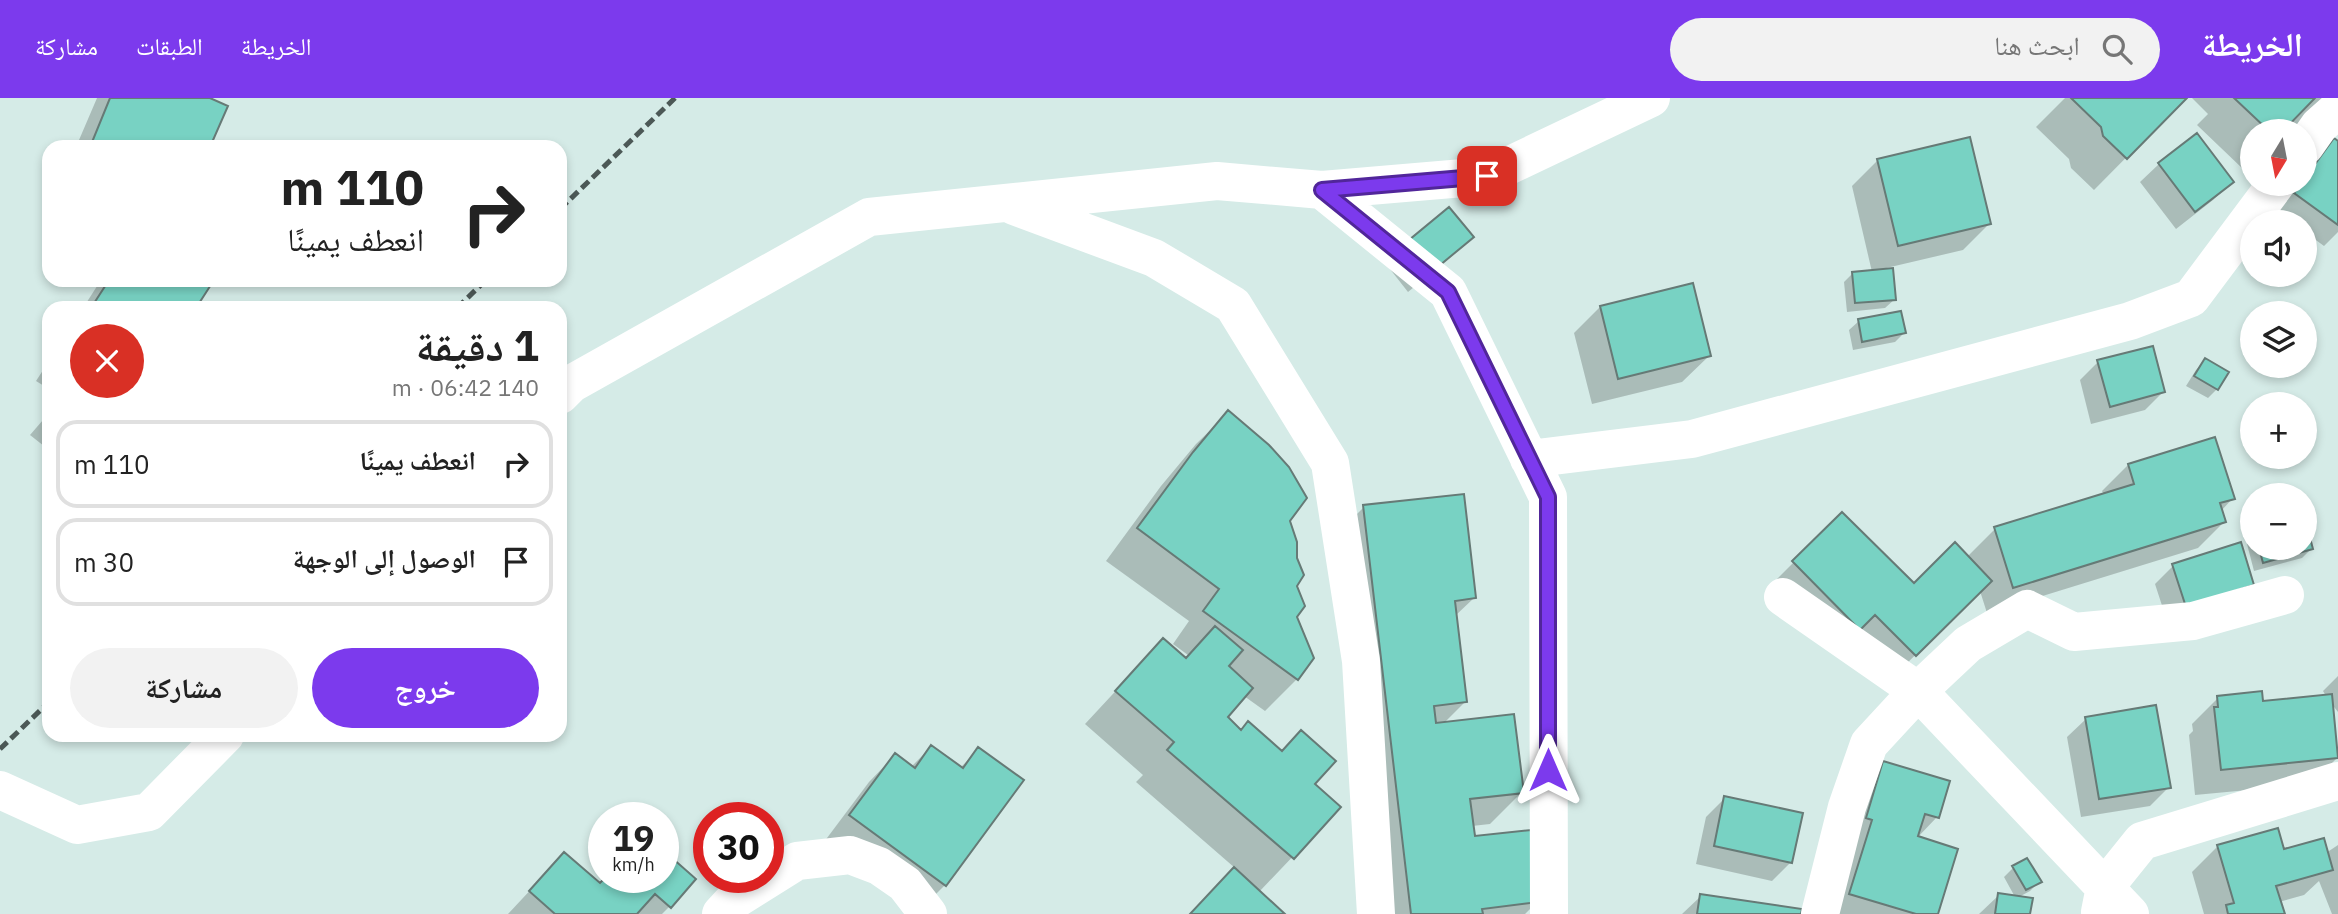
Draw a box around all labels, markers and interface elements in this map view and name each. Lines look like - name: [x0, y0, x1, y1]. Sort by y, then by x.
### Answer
- search box: [1670, 18, 2160, 81]
- text: الخريطة: [2202, 22, 2303, 65]
- text: ابحث هنا: [1994, 28, 2080, 62]
- text: مشاركة: [35, 30, 98, 62]
- text: الطبقات: [136, 30, 203, 62]
- text: الخريطة: [241, 30, 311, 62]
- icon: search: [2098, 30, 2136, 68]
- north arrow: [2240, 119, 2317, 196]
- map controls: [2240, 119, 2317, 560]
- pin: [1457, 146, 1517, 206]
- text: 110 m: [280, 155, 424, 218]
- icon: arrive: [1468, 157, 1506, 195]
- icon: right: [448, 168, 539, 259]
- button: sound: [2240, 210, 2317, 287]
- text: انعطف يمينًا: [287, 218, 424, 260]
- button: layers: [2240, 301, 2317, 378]
- text: 1 دقيقة: [416, 318, 539, 373]
- button: close: [70, 324, 144, 398]
- text: 140 m · 06:42: [392, 372, 539, 402]
- button: +: [2240, 392, 2317, 469]
- text: انعطف يمينًا: [360, 443, 476, 477]
- icon: right: [497, 445, 535, 483]
- text: 110 m: [74, 447, 150, 481]
- button: −: [2240, 483, 2317, 560]
- text: الوصول إلى الوجهة: [293, 541, 476, 575]
- icon: arrive: [497, 543, 535, 581]
- text: 30 m: [74, 545, 134, 579]
- button: مشاركة: [70, 648, 298, 728]
- button: خروج: [312, 648, 539, 728]
- position arrow: [1511, 733, 1585, 807]
- speed limit sign: 30: [693, 802, 784, 893]
- text: 19: [612, 815, 655, 861]
- text: km/h: [612, 853, 655, 876]

